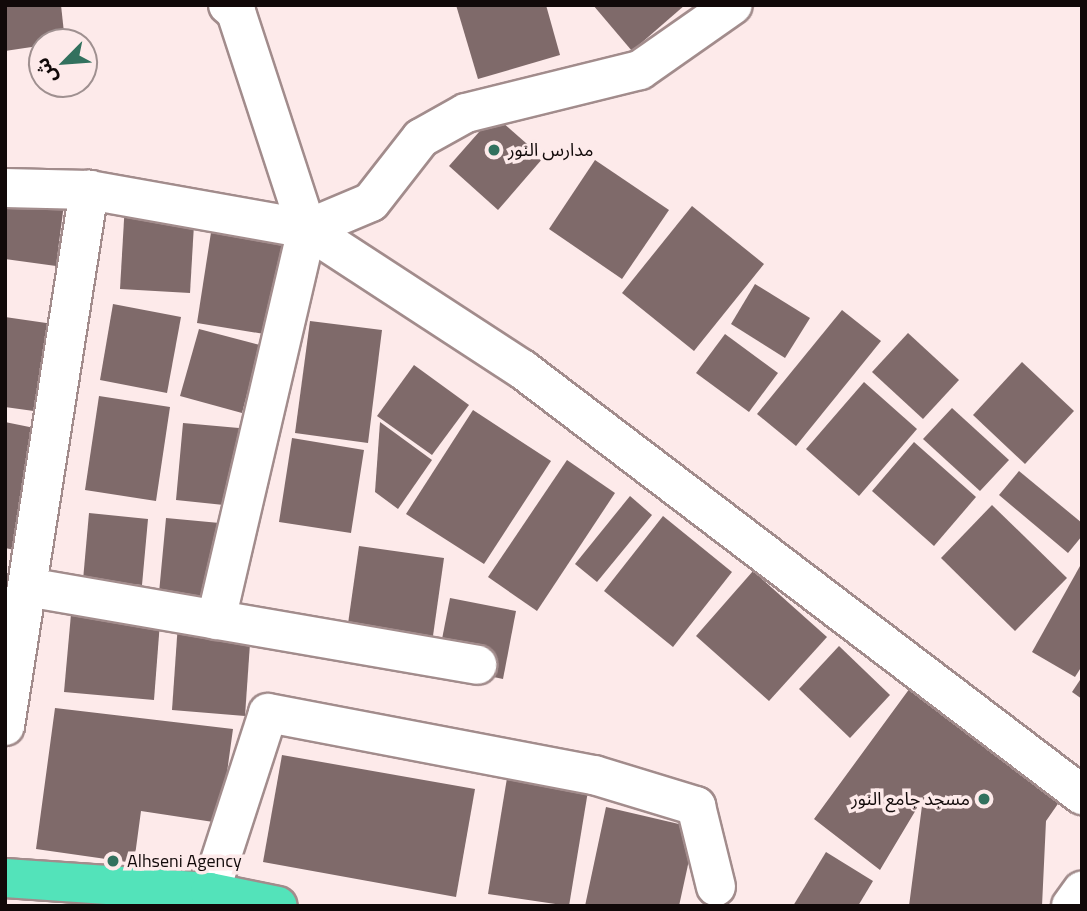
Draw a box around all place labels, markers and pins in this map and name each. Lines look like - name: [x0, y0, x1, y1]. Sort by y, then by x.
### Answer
- place label: مدارس النور: [508, 139, 593, 161]
- marker: مدارس النور: [486, 142, 502, 158]
- place label: مسجد جامع النور: [851, 788, 970, 810]
- marker: مسجد جامع النور: [976, 791, 992, 807]
- place label: Alhseni Agency: [127, 850, 242, 872]
- marker: Alhseni Agency: [105, 853, 121, 869]

